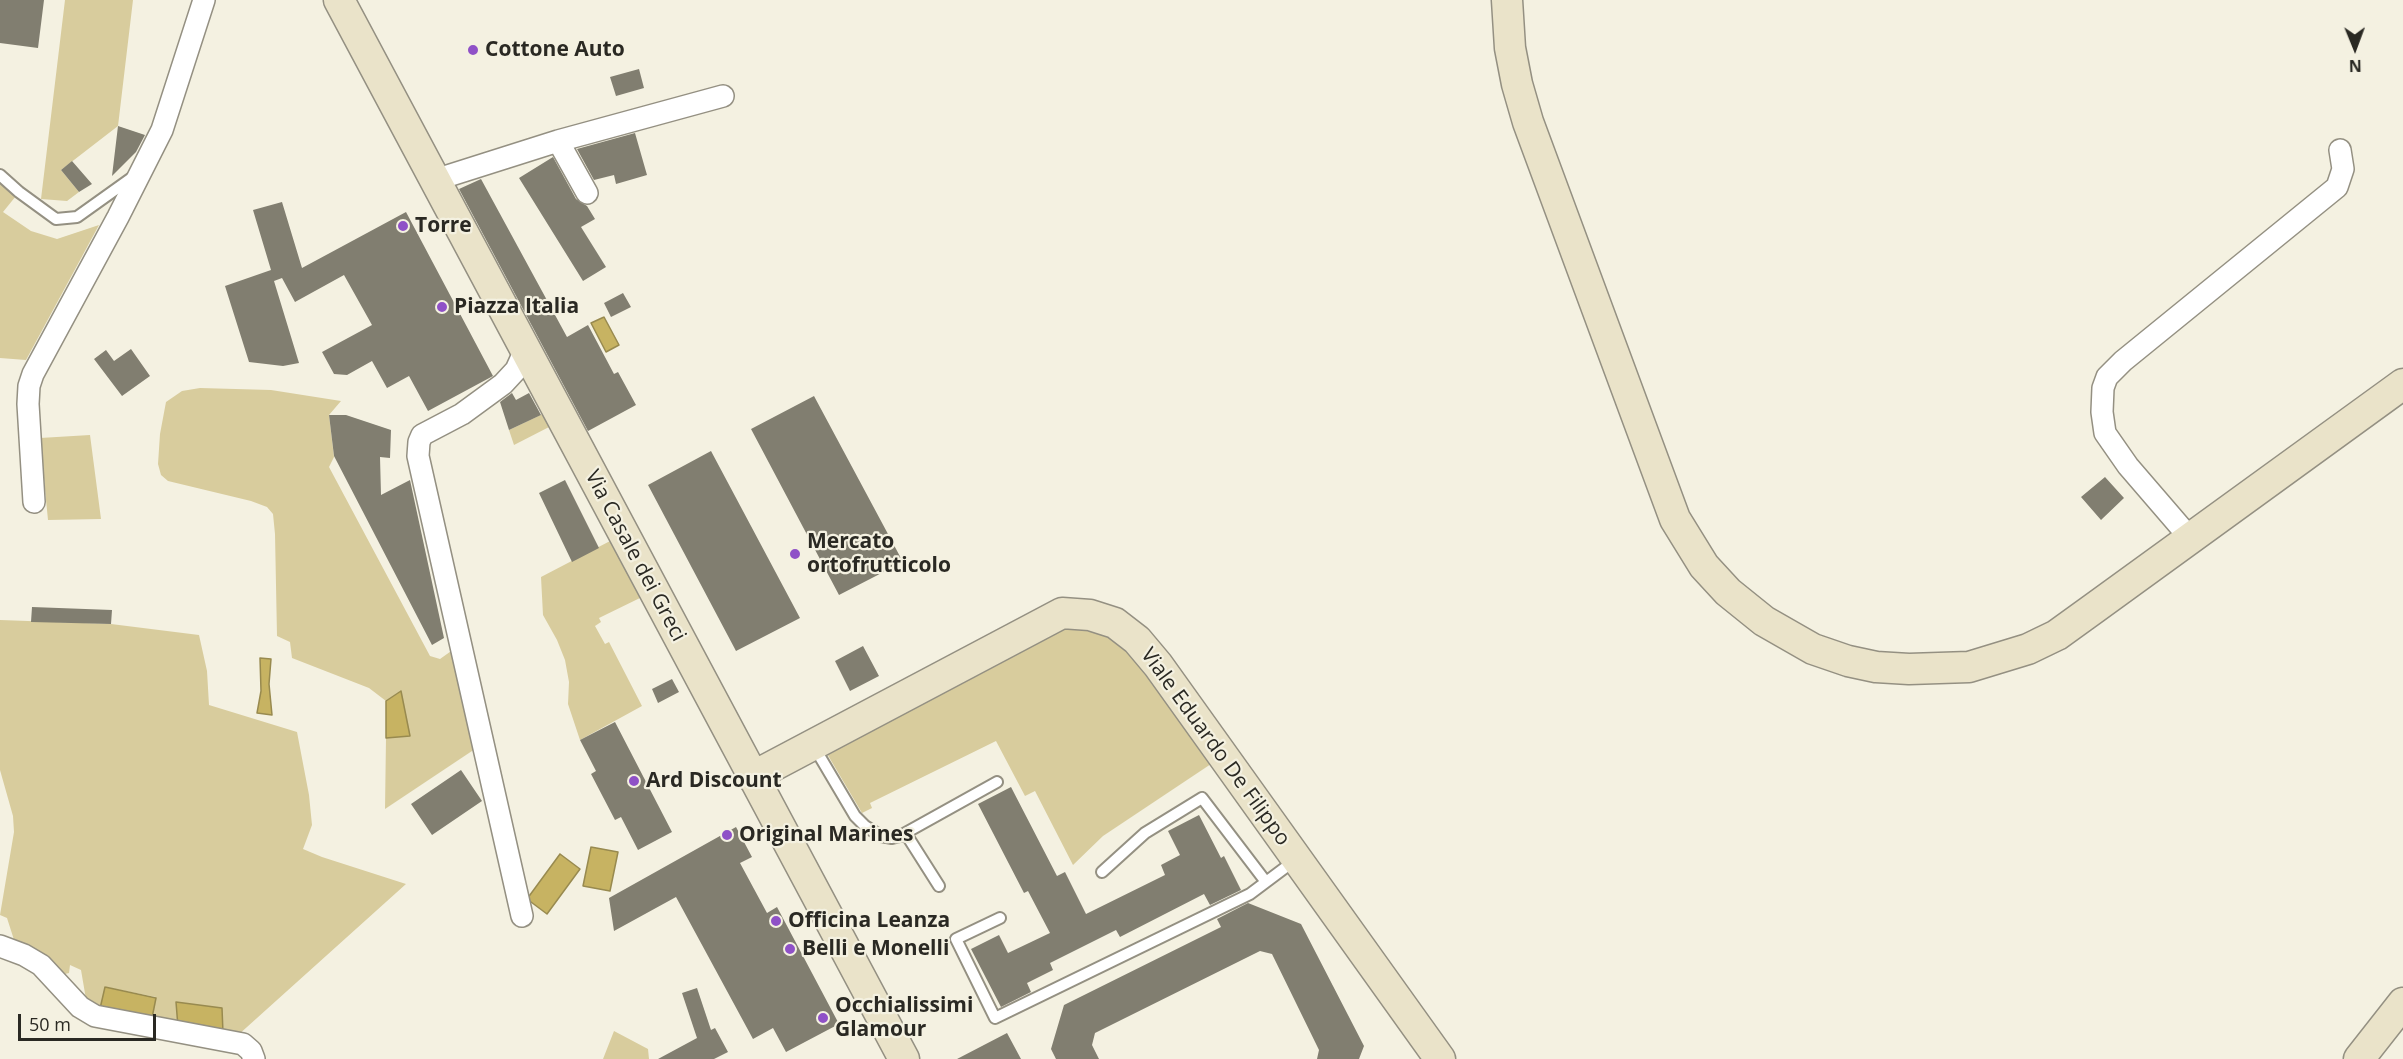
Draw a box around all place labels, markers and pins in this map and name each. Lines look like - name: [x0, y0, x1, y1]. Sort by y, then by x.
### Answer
- place label: Cottone Auto: [485, 37, 625, 63]
- marker: Cottone Auto: [466, 43, 480, 57]
- place label: Torre: [415, 213, 472, 239]
- marker: Torre: [396, 219, 410, 233]
- place label: Piazza Italia: [454, 294, 579, 320]
- marker: Piazza Italia: [435, 300, 449, 314]
- place label: Mercato ortofrutticolo: [807, 529, 951, 579]
- marker: Mercato ortofrutticolo: [788, 547, 802, 561]
- place label: Ard Discount: [646, 768, 782, 794]
- marker: Ard Discount: [627, 774, 641, 788]
- place label: Original Marines: [739, 822, 913, 848]
- marker: Original Marines: [720, 828, 734, 842]
- place label: Officina Leanza: [788, 908, 950, 934]
- marker: Officina Leanza: [769, 914, 783, 928]
- place label: Belli e Monelli: [802, 936, 949, 962]
- marker: Belli e Monelli: [783, 942, 797, 956]
- place label: Occhialissimi Glamour: [835, 993, 973, 1043]
- marker: Occhialissimi Glamour: [816, 1011, 830, 1025]

